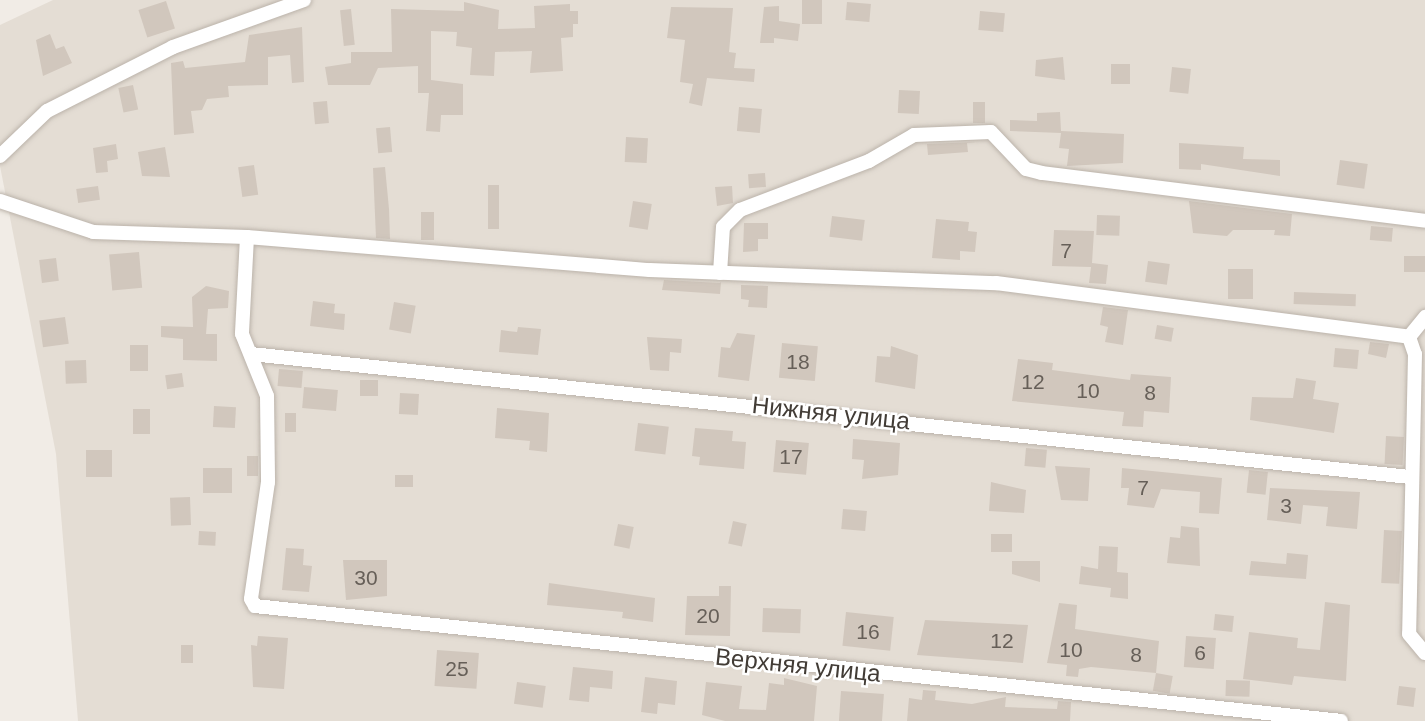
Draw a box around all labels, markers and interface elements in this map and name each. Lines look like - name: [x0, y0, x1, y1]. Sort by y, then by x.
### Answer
- house number: 7: [1060, 238, 1072, 264]
- house number: 18: [786, 349, 810, 375]
- house number: 12: [1021, 369, 1045, 395]
- house number: 10: [1076, 378, 1100, 404]
- house number: 8: [1144, 380, 1156, 406]
- street label: Нижняя улица: [751, 390, 911, 436]
- house number: 17: [779, 444, 803, 470]
- house number: 7: [1137, 475, 1149, 501]
- house number: 3: [1280, 493, 1292, 519]
- house number: 30: [354, 565, 378, 591]
- house number: 20: [696, 603, 720, 629]
- house number: 16: [856, 619, 880, 645]
- house number: 12: [990, 628, 1014, 654]
- house number: 10: [1059, 637, 1083, 663]
- house number: 6: [1194, 640, 1206, 666]
- street label: Верхняя улица: [714, 642, 882, 688]
- house number: 8: [1130, 642, 1142, 668]
- house number: 25: [445, 656, 469, 682]

